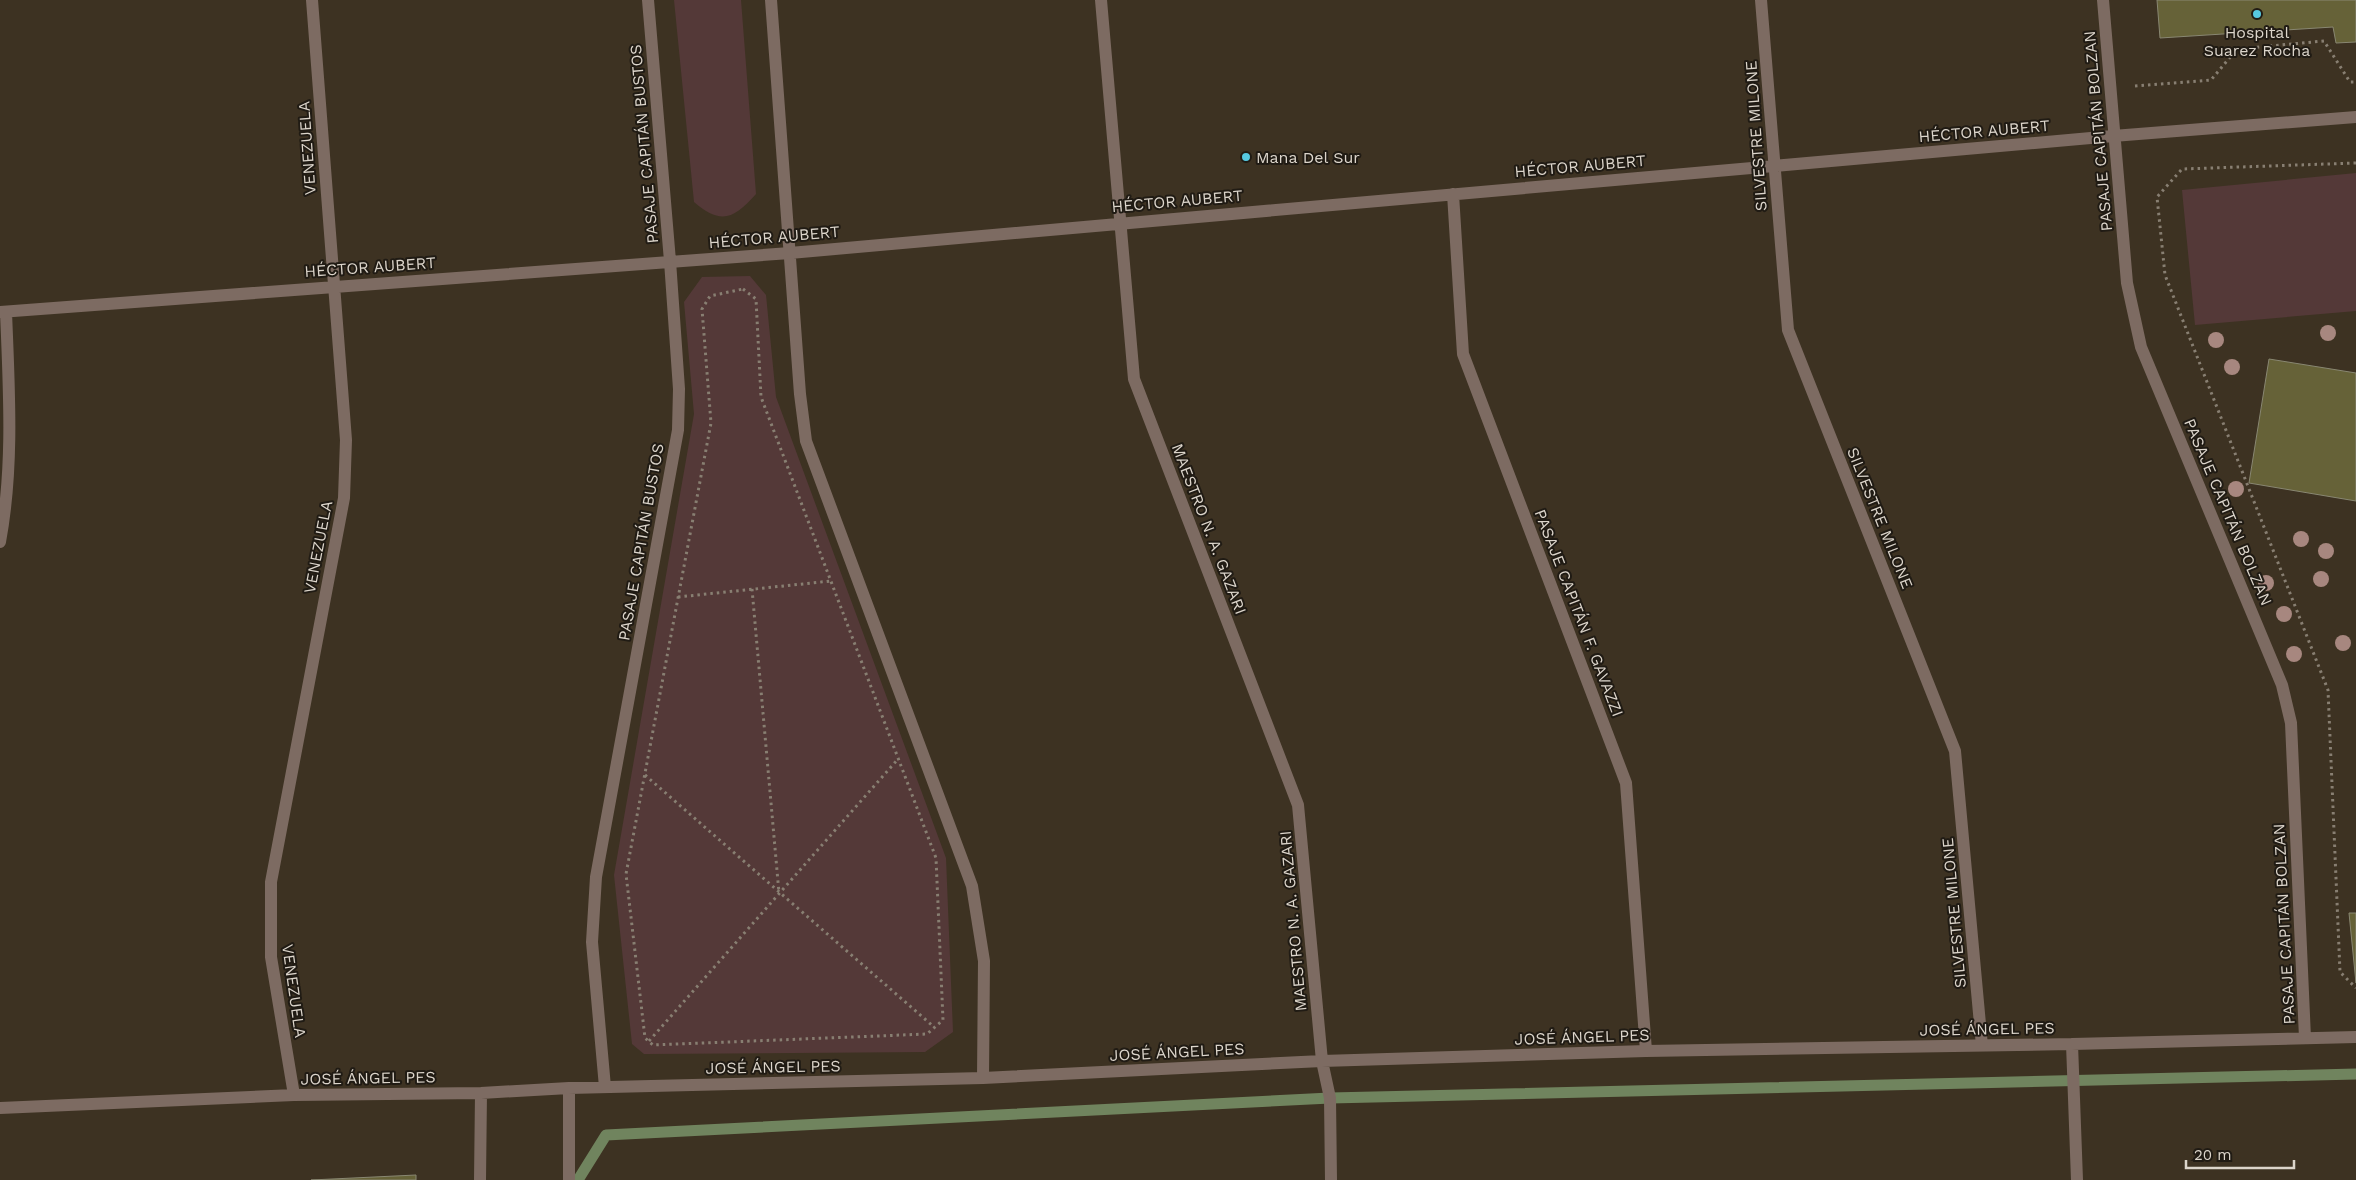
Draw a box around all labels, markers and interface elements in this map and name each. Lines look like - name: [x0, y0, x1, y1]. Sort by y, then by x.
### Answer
- marker: Hospital Suarez Rocha: [2251, 8, 2263, 20]
- place label: Hospital Suarez Rocha: [2204, 23, 2310, 60]
- street label: PASAJE CAPITÁN BOLZAN: [2080, 30, 2116, 232]
- street label: PASAJE CAPITÁN BUSTOS: [626, 44, 662, 244]
- street label: SILVESTRE MILONE: [1741, 60, 1771, 212]
- street label: VENEZUELA: [294, 100, 320, 196]
- street label: HÉCTOR AUBERT: [1918, 116, 2051, 146]
- place label: Mana Del Sur: [1256, 148, 1360, 167]
- marker: Mana Del Sur: [1240, 151, 1252, 163]
- street label: HÉCTOR AUBERT: [1514, 151, 1647, 181]
- street label: HÉCTOR AUBERT: [1111, 186, 1244, 216]
- street label: HÉCTOR AUBERT: [708, 222, 841, 252]
- street label: HÉCTOR AUBERT: [304, 253, 437, 281]
- street label: PASAJE CAPITÁN BOLZAN: [2180, 416, 2276, 608]
- street label: MAESTRO N. A. GAZARI: [1168, 441, 1250, 617]
- street label: PASAJE CAPITÁN BUSTOS: [614, 442, 668, 642]
- street label: SILVESTRE MILONE: [1843, 445, 1917, 591]
- street label: VENEZUELA: [300, 498, 336, 595]
- street label: PASAJE CAPITÁN F. GAVAZZI: [1531, 507, 1627, 719]
- street label: PASAJE CAPITÁN BOLZAN: [2269, 823, 2299, 1025]
- street label: MAESTRO N. A. GAZARI: [1276, 830, 1310, 1012]
- street label: SILVESTRE MILONE: [1938, 837, 1970, 989]
- street label: VENEZUELA: [278, 943, 310, 1039]
- street label: JOSÉ ÁNGEL PES: [1919, 1018, 2055, 1040]
- street label: JOSÉ ÁNGEL PES: [1514, 1025, 1650, 1049]
- street label: JOSÉ ÁNGEL PES: [1109, 1039, 1245, 1065]
- street label: JOSÉ ÁNGEL PES: [705, 1056, 841, 1078]
- street label: JOSÉ ÁNGEL PES: [300, 1067, 436, 1089]
- scale bar: [2186, 1138, 2294, 1170]
- text: 20 m: [2194, 1146, 2232, 1164]

